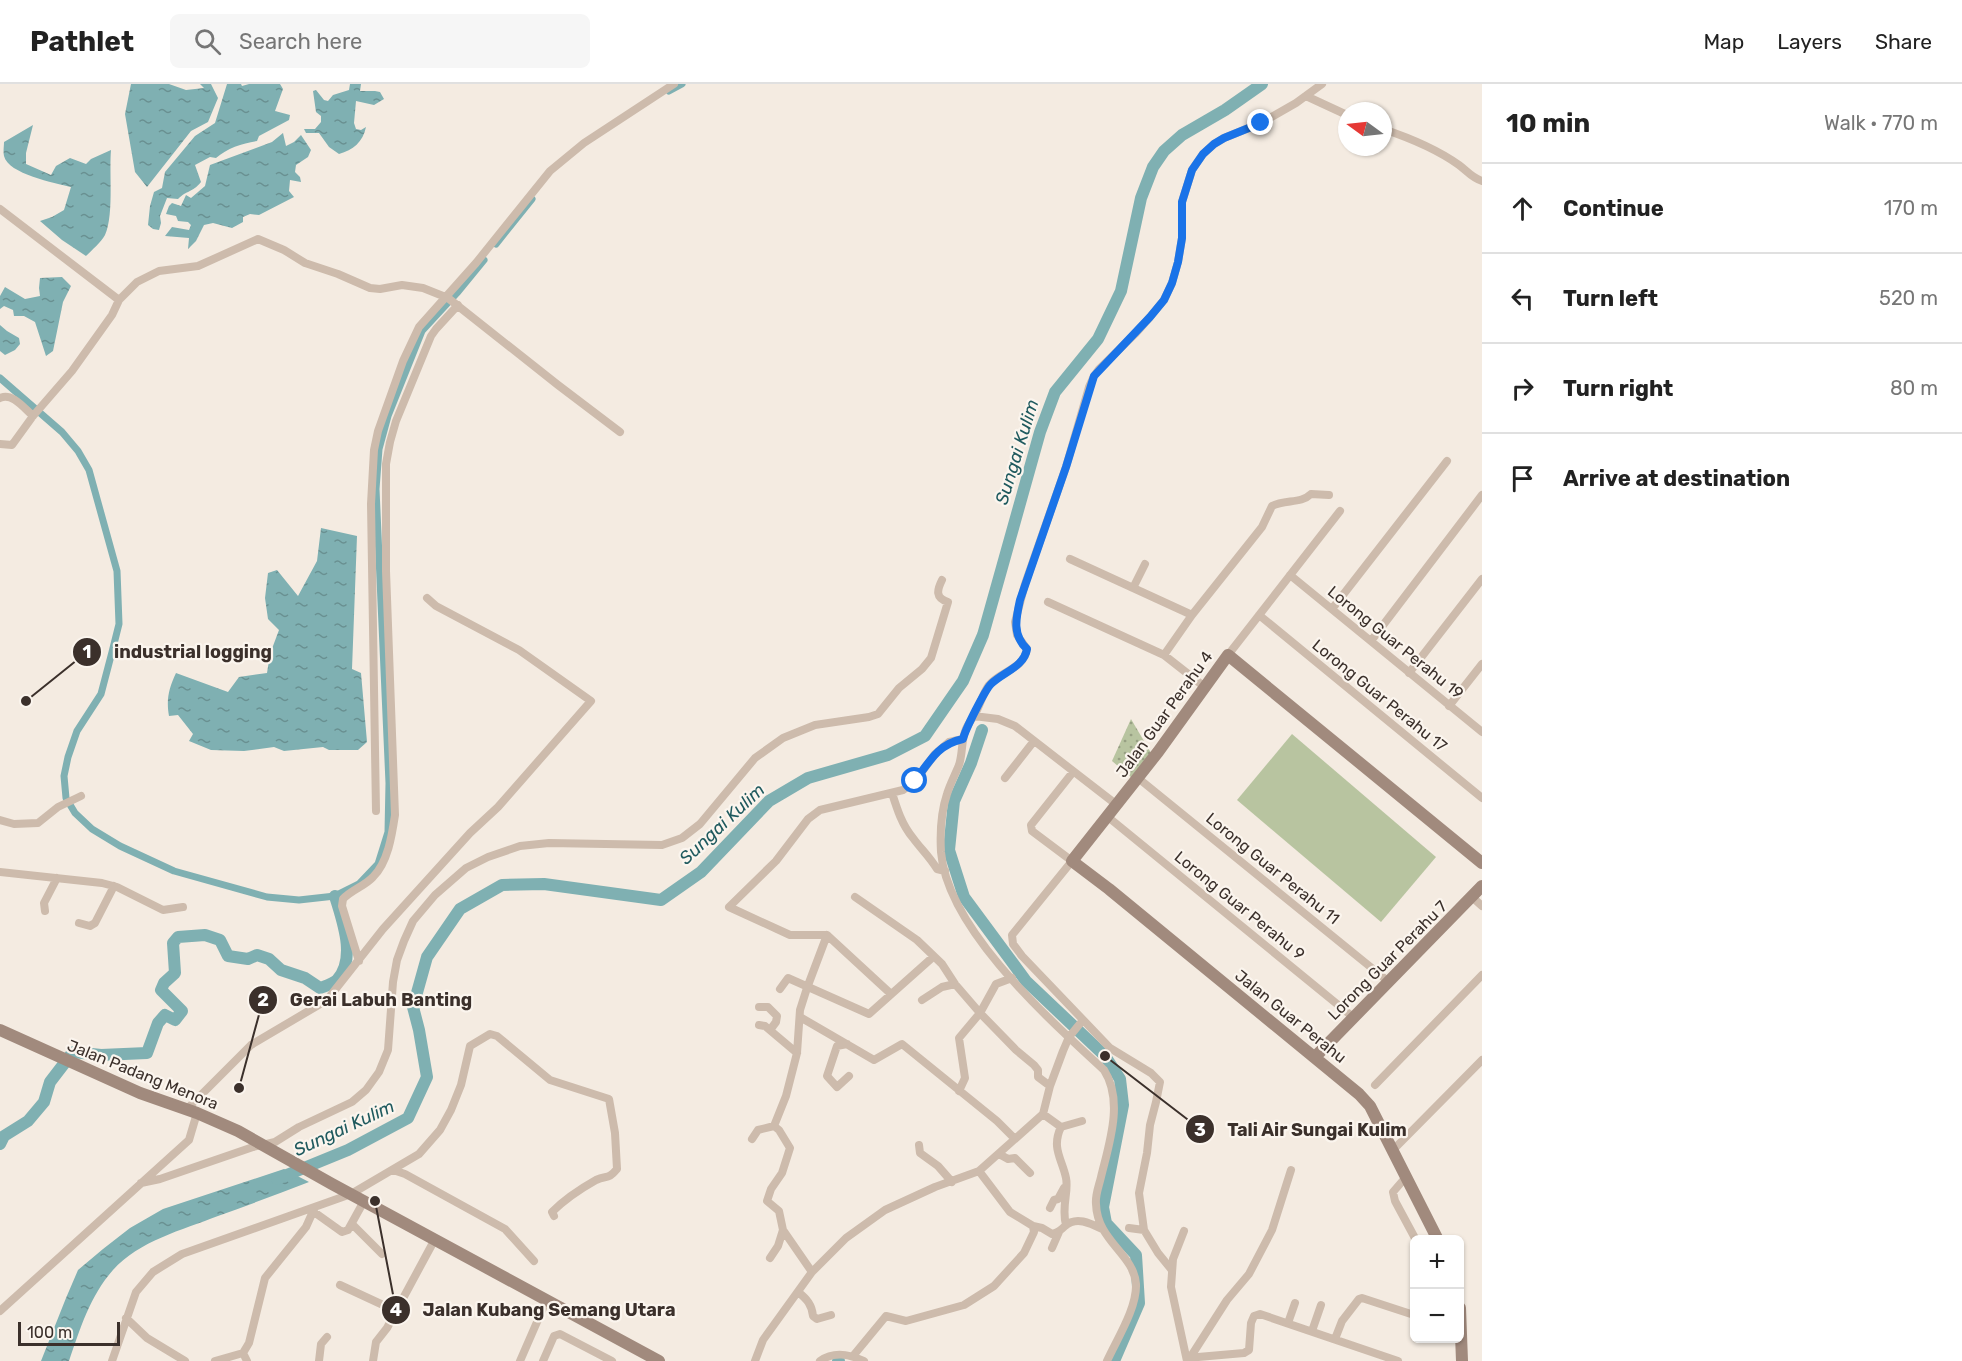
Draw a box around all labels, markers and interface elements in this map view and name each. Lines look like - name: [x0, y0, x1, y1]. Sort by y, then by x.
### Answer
- search box: [170, 14, 590, 68]
- text: Pathlet: [30, 25, 134, 58]
- icon: search: [191, 25, 224, 58]
- text: Search here: [239, 28, 362, 55]
- text: Map: [1703, 29, 1744, 54]
- text: Layers: [1777, 29, 1842, 54]
- text: Share: [1875, 29, 1932, 54]
- north arrow: [1338, 102, 1392, 156]
- text: 10 min: [1506, 108, 1590, 139]
- route end: [1247, 109, 1273, 135]
- text: Walk · 770 m: [1824, 111, 1938, 135]
- icon: ahead: [1506, 192, 1539, 225]
- text: Continue: [1563, 195, 1664, 222]
- text: 170 m: [1884, 196, 1938, 220]
- icon: left: [1506, 282, 1539, 315]
- text: Turn left: [1563, 285, 1658, 312]
- text: 520 m: [1879, 286, 1938, 310]
- icon: right: [1506, 372, 1539, 405]
- text: Turn right: [1563, 375, 1673, 402]
- text: 80 m: [1890, 376, 1938, 400]
- water label: Sungai Kulim: [991, 397, 1043, 507]
- icon: arrive: [1506, 462, 1539, 495]
- text: Arrive at destination: [1563, 465, 1790, 492]
- street label: Lorong Guar Perahu 19: [1324, 582, 1467, 703]
- callout: industrial logging: [72, 634, 284, 670]
- street label: Lorong Guar Perahu 17: [1309, 635, 1451, 755]
- text: 1: [83, 641, 91, 663]
- text: industrial logging: [114, 641, 272, 663]
- street label: Jalan Guar Perahu 4: [1112, 647, 1217, 781]
- route start: [901, 767, 927, 793]
- water label: Sungai Kulim: [675, 779, 769, 869]
- street label: Lorong Guar Perahu 11: [1202, 809, 1343, 928]
- street label: Lorong Guar Perahu 9: [1171, 847, 1309, 964]
- street label: Lorong Guar Perahu 7: [1324, 897, 1451, 1024]
- street label: Jalan Guar Perahu: [1231, 966, 1350, 1067]
- callout: Gerai Labuh Banting: [248, 982, 484, 1018]
- text: 2: [257, 989, 269, 1011]
- text: Gerai Labuh Banting: [290, 989, 472, 1011]
- street label: Jalan Padang Menora: [65, 1035, 221, 1113]
- water label: Sungai Kulim: [290, 1095, 398, 1161]
- callout: Tali Air Sungai Kulim: [1185, 1111, 1420, 1147]
- text: 3: [1194, 1119, 1206, 1141]
- text: Tali Air Sungai Kulim: [1227, 1119, 1407, 1141]
- map controls: [1410, 1235, 1464, 1343]
- button: +: [1410, 1235, 1464, 1289]
- button: −: [1410, 1289, 1464, 1343]
- callout: Jalan Kubang Semang Utara: [381, 1292, 688, 1328]
- text: 4: [390, 1299, 402, 1321]
- text: Jalan Kubang Semang Utara: [422, 1299, 676, 1321]
- scale bar: [18, 1319, 120, 1346]
- text: 100 m: [27, 1323, 72, 1342]

